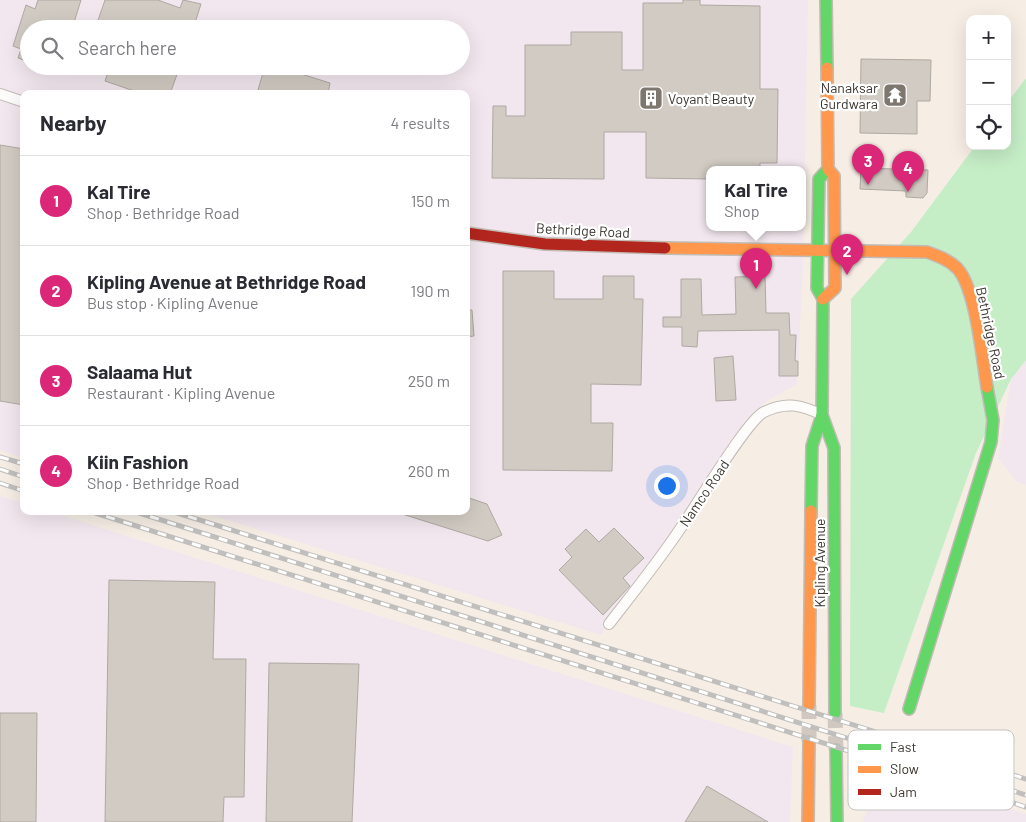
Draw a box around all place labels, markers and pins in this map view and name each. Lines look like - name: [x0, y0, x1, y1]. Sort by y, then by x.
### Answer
- place label: Nanaksar Gurdwara: [820, 79, 878, 112]
- temple icon: Nanaksar Gurdwara: [882, 82, 908, 108]
- building icon: Voyant Beauty: [638, 85, 664, 111]
- place label: Voyant Beauty: [668, 90, 755, 107]
- pin: 3: [852, 144, 884, 185]
- pin: 4: [892, 151, 924, 192]
- pin: 2: [831, 234, 863, 275]
- pin: 1: [740, 248, 772, 289]

